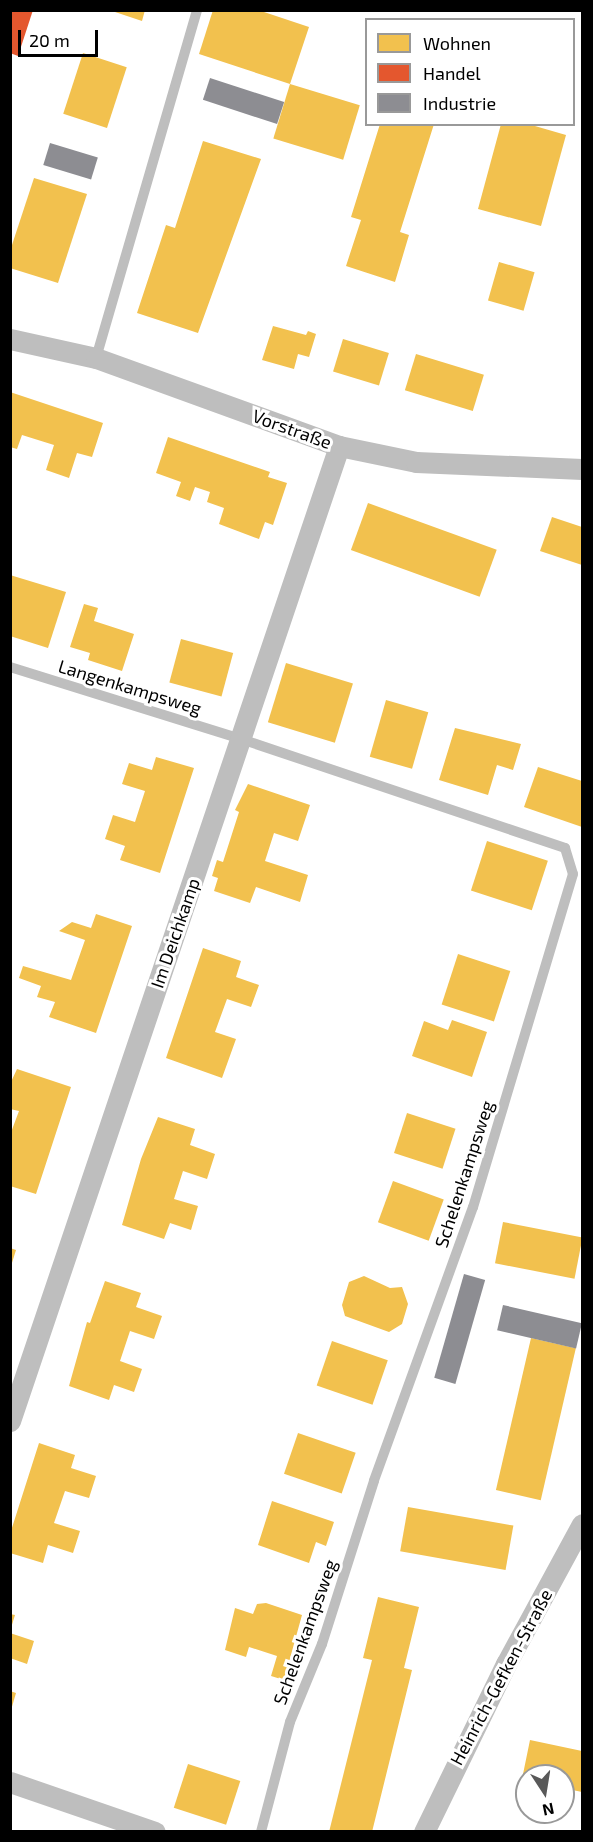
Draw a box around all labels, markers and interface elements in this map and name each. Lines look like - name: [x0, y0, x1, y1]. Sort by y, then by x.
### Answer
- scale bar: [21, 18, 100, 56]
- legend: [365, 18, 575, 126]
- text: 20 m: [29, 29, 70, 51]
- text: Wohnen: [423, 32, 491, 54]
- text: Handel: [423, 62, 481, 84]
- text: Industrie: [423, 92, 496, 114]
- street label: Vorstraße: [249, 405, 335, 453]
- street label: Langenkampsweg: [56, 655, 204, 719]
- street label: Im Deichkamp: [146, 875, 204, 991]
- street label: Schelenkampsweg: [430, 1098, 498, 1250]
- street label: Schelenkampsweg: [269, 1556, 341, 1708]
- street label: Heinrich-Gefken-Straße: [445, 1585, 557, 1769]
- north arrow: [515, 1764, 575, 1824]
- text: N: [541, 1800, 556, 1821]

